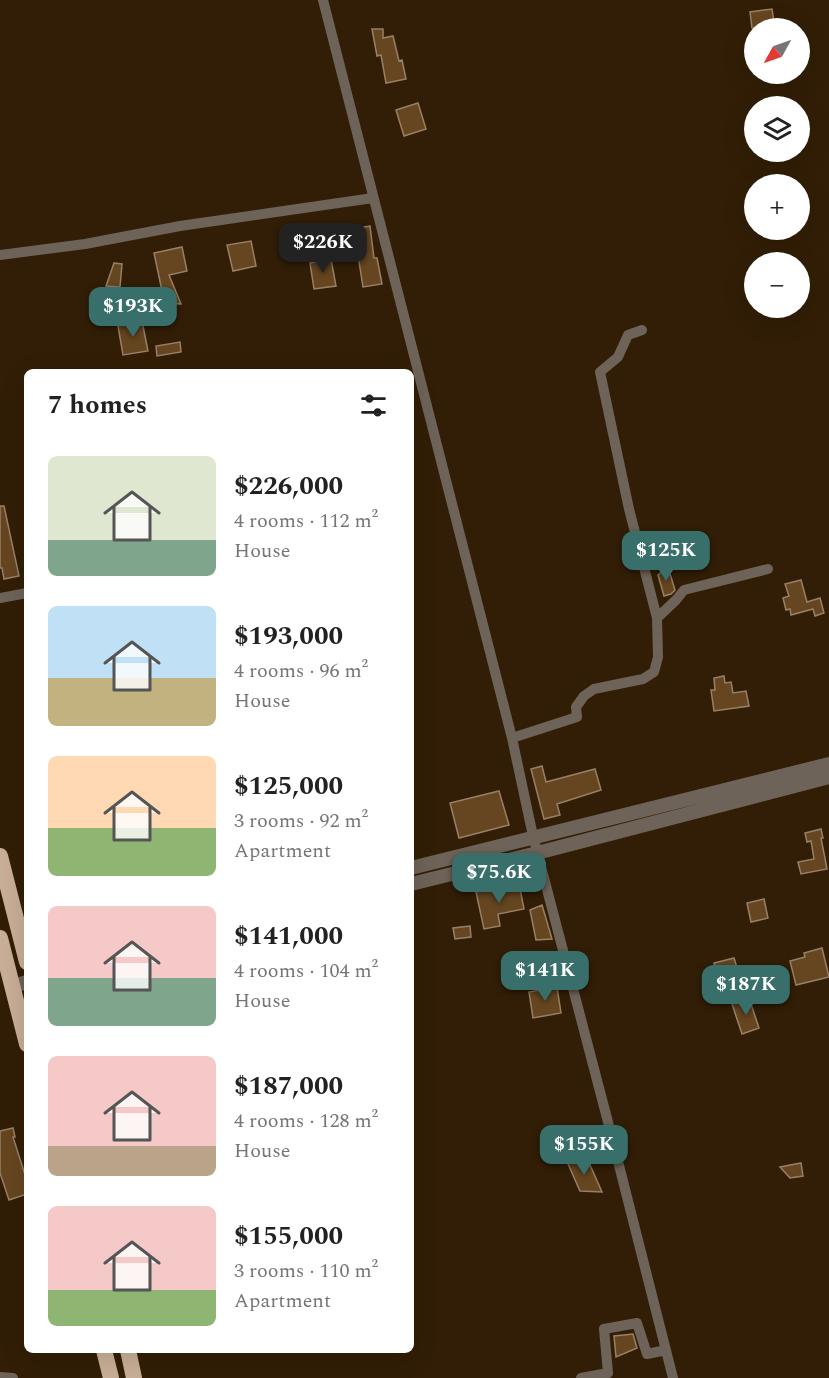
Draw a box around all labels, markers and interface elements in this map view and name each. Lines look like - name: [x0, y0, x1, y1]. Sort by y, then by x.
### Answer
- north arrow: [744, 18, 810, 84]
- map controls: [744, 18, 810, 318]
- button: layers: [744, 96, 810, 162]
- button: +: [744, 174, 810, 240]
- pin: $226K: [281, 223, 365, 274]
- text: $226K: [293, 227, 353, 257]
- button: −: [744, 252, 810, 318]
- pin: $193K: [91, 287, 175, 338]
- text: $193K: [103, 291, 163, 321]
- text: 7 homes: [48, 385, 147, 425]
- icon: filters: [357, 389, 390, 422]
- text: $226,000: [234, 466, 343, 506]
- icon: home: [96, 480, 168, 552]
- text: 4 rooms · 112 m²: [234, 506, 378, 536]
- pin: $125K: [624, 531, 708, 582]
- text: $125K: [636, 535, 696, 565]
- text: House: [234, 536, 291, 566]
- text: $193,000: [234, 616, 343, 656]
- icon: home: [96, 630, 168, 702]
- text: 4 rooms · 96 m²: [234, 656, 368, 686]
- text: House: [234, 686, 291, 716]
- text: $125,000: [234, 766, 343, 806]
- icon: home: [96, 780, 168, 852]
- text: 3 rooms · 92 m²: [234, 806, 368, 836]
- text: Apartment: [234, 836, 331, 866]
- pin: $75.6K: [450, 853, 548, 904]
- text: $75.6K: [466, 857, 532, 887]
- text: $141,000: [234, 916, 343, 956]
- icon: home: [96, 930, 168, 1002]
- pin: $141K: [503, 951, 587, 1002]
- text: $141K: [515, 955, 575, 985]
- text: 4 rooms · 104 m²: [234, 956, 378, 986]
- pin: $187K: [704, 965, 788, 1016]
- text: $187K: [716, 969, 776, 999]
- text: House: [234, 986, 291, 1016]
- text: $187,000: [234, 1066, 343, 1106]
- icon: home: [96, 1080, 168, 1152]
- text: 4 rooms · 128 m²: [234, 1106, 378, 1136]
- pin: $155K: [542, 1125, 626, 1176]
- text: $155K: [554, 1129, 614, 1159]
- text: House: [234, 1136, 291, 1166]
- text: $155,000: [234, 1216, 343, 1256]
- icon: home: [96, 1230, 168, 1302]
- text: 3 rooms · 110 m²: [234, 1256, 378, 1286]
- text: Apartment: [234, 1286, 331, 1316]

